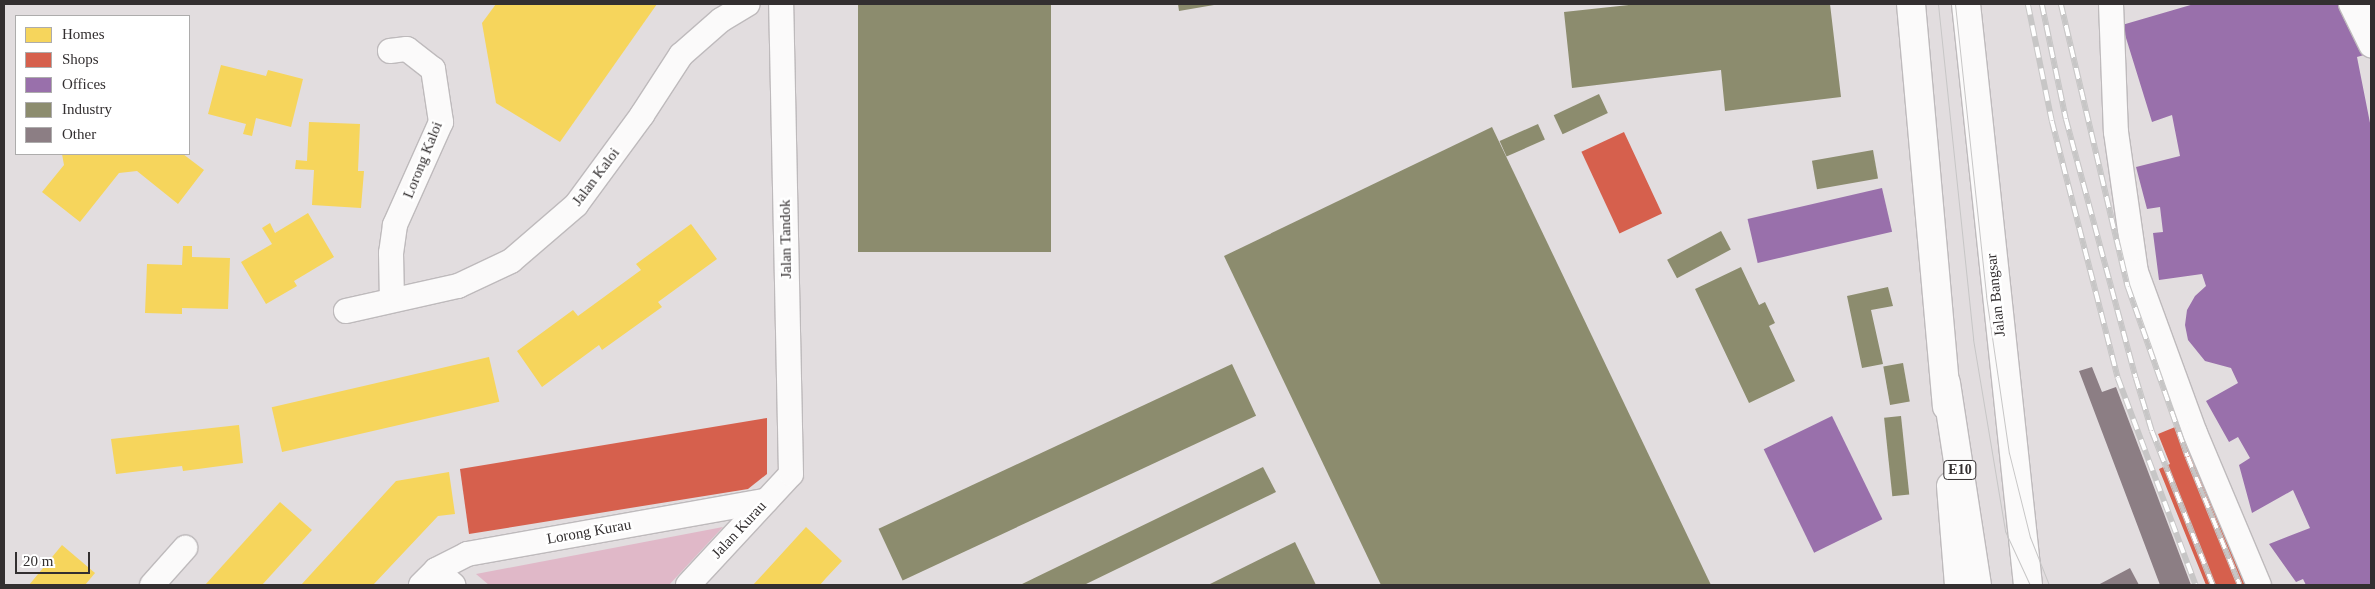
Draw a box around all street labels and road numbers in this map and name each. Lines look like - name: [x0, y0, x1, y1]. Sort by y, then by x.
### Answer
- street label: Lorong Kaloi: [399, 119, 447, 201]
- street label: Jalan Kaloi: [568, 144, 624, 210]
- street label: Jalan Tandok: [776, 199, 796, 279]
- street label: Jalan Bangsar: [1983, 252, 2009, 338]
- road number: E10: [1942, 458, 1978, 482]
- street label: Jalan Kurau: [708, 498, 770, 562]
- street label: Lorong Kurau: [545, 516, 633, 548]

